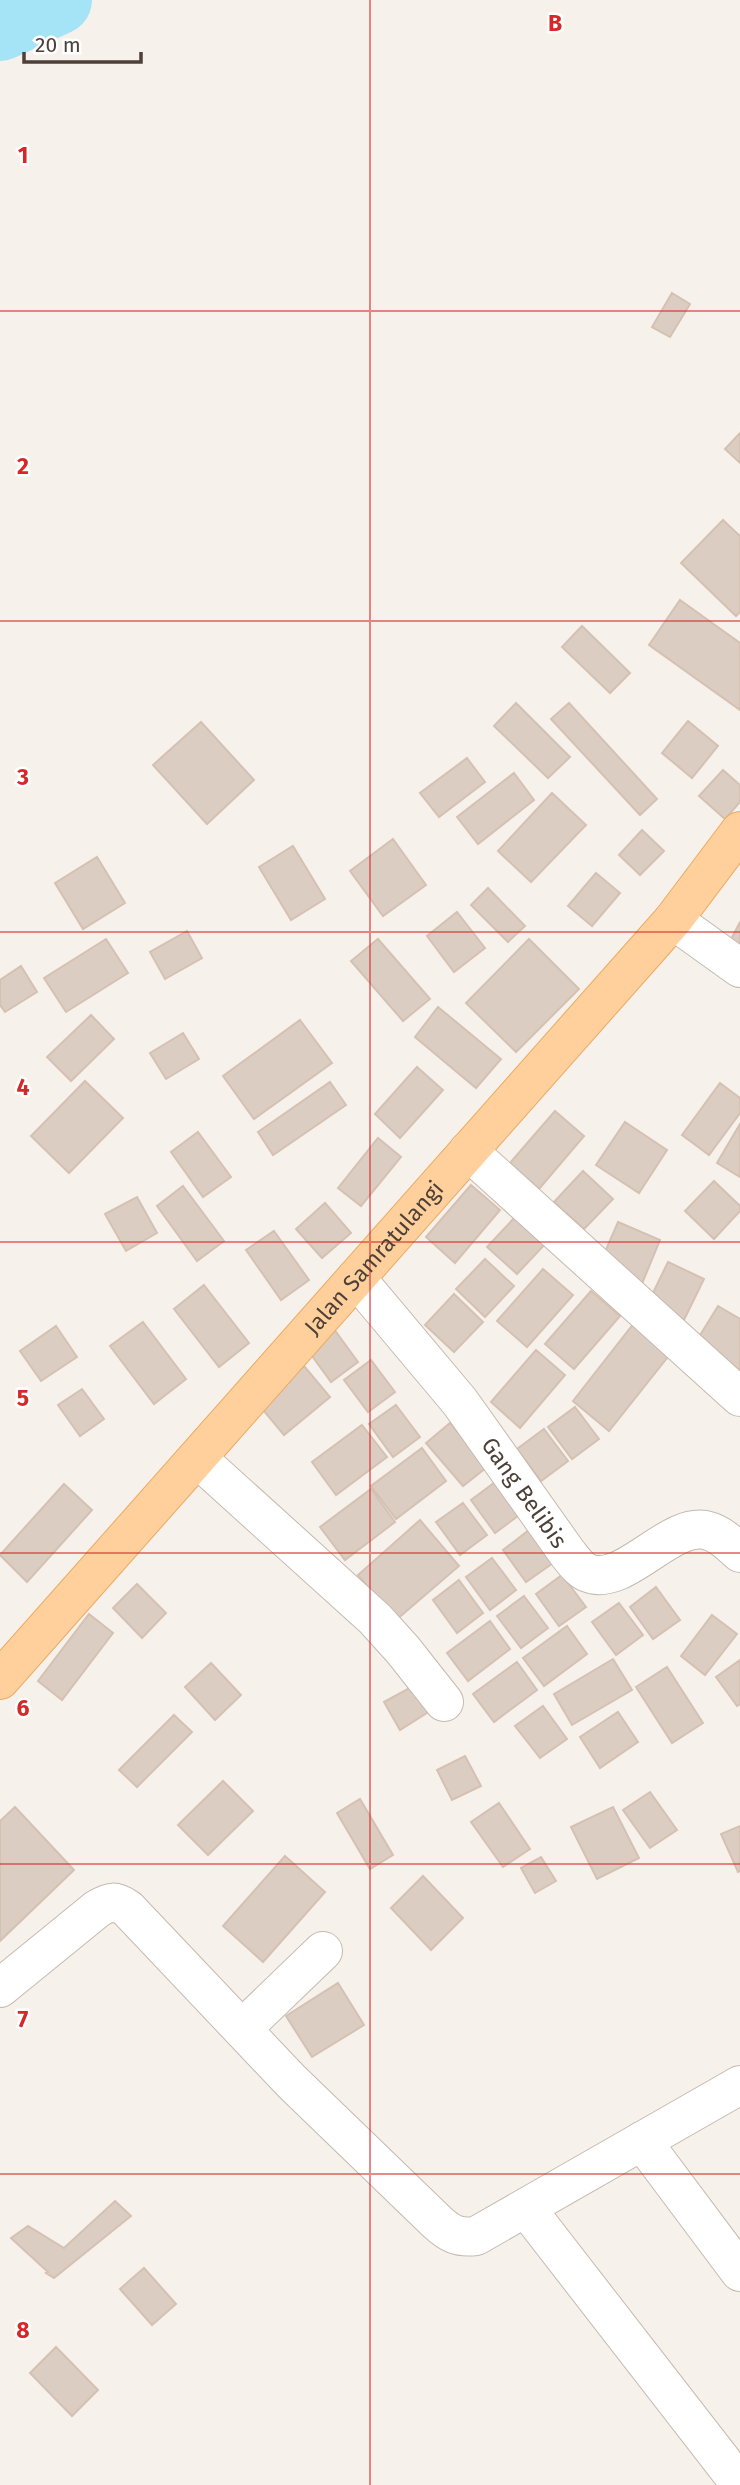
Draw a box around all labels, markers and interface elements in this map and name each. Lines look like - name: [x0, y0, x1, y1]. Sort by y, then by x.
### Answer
- text: B: [548, 9, 562, 37]
- scale bar: [24, 21, 142, 65]
- text: 20 m: [35, 32, 81, 58]
- text: 1: [18, 141, 28, 169]
- text: 2: [17, 452, 29, 480]
- text: 3: [16, 763, 29, 791]
- text: 4: [17, 1073, 30, 1101]
- street label: Jalan Samratulangi: [298, 1175, 449, 1340]
- text: 5: [17, 1384, 29, 1412]
- street label: Gang Belibis: [476, 1432, 573, 1553]
- text: 6: [17, 1694, 30, 1722]
- text: 7: [18, 2005, 29, 2033]
- text: 8: [16, 2316, 30, 2344]

